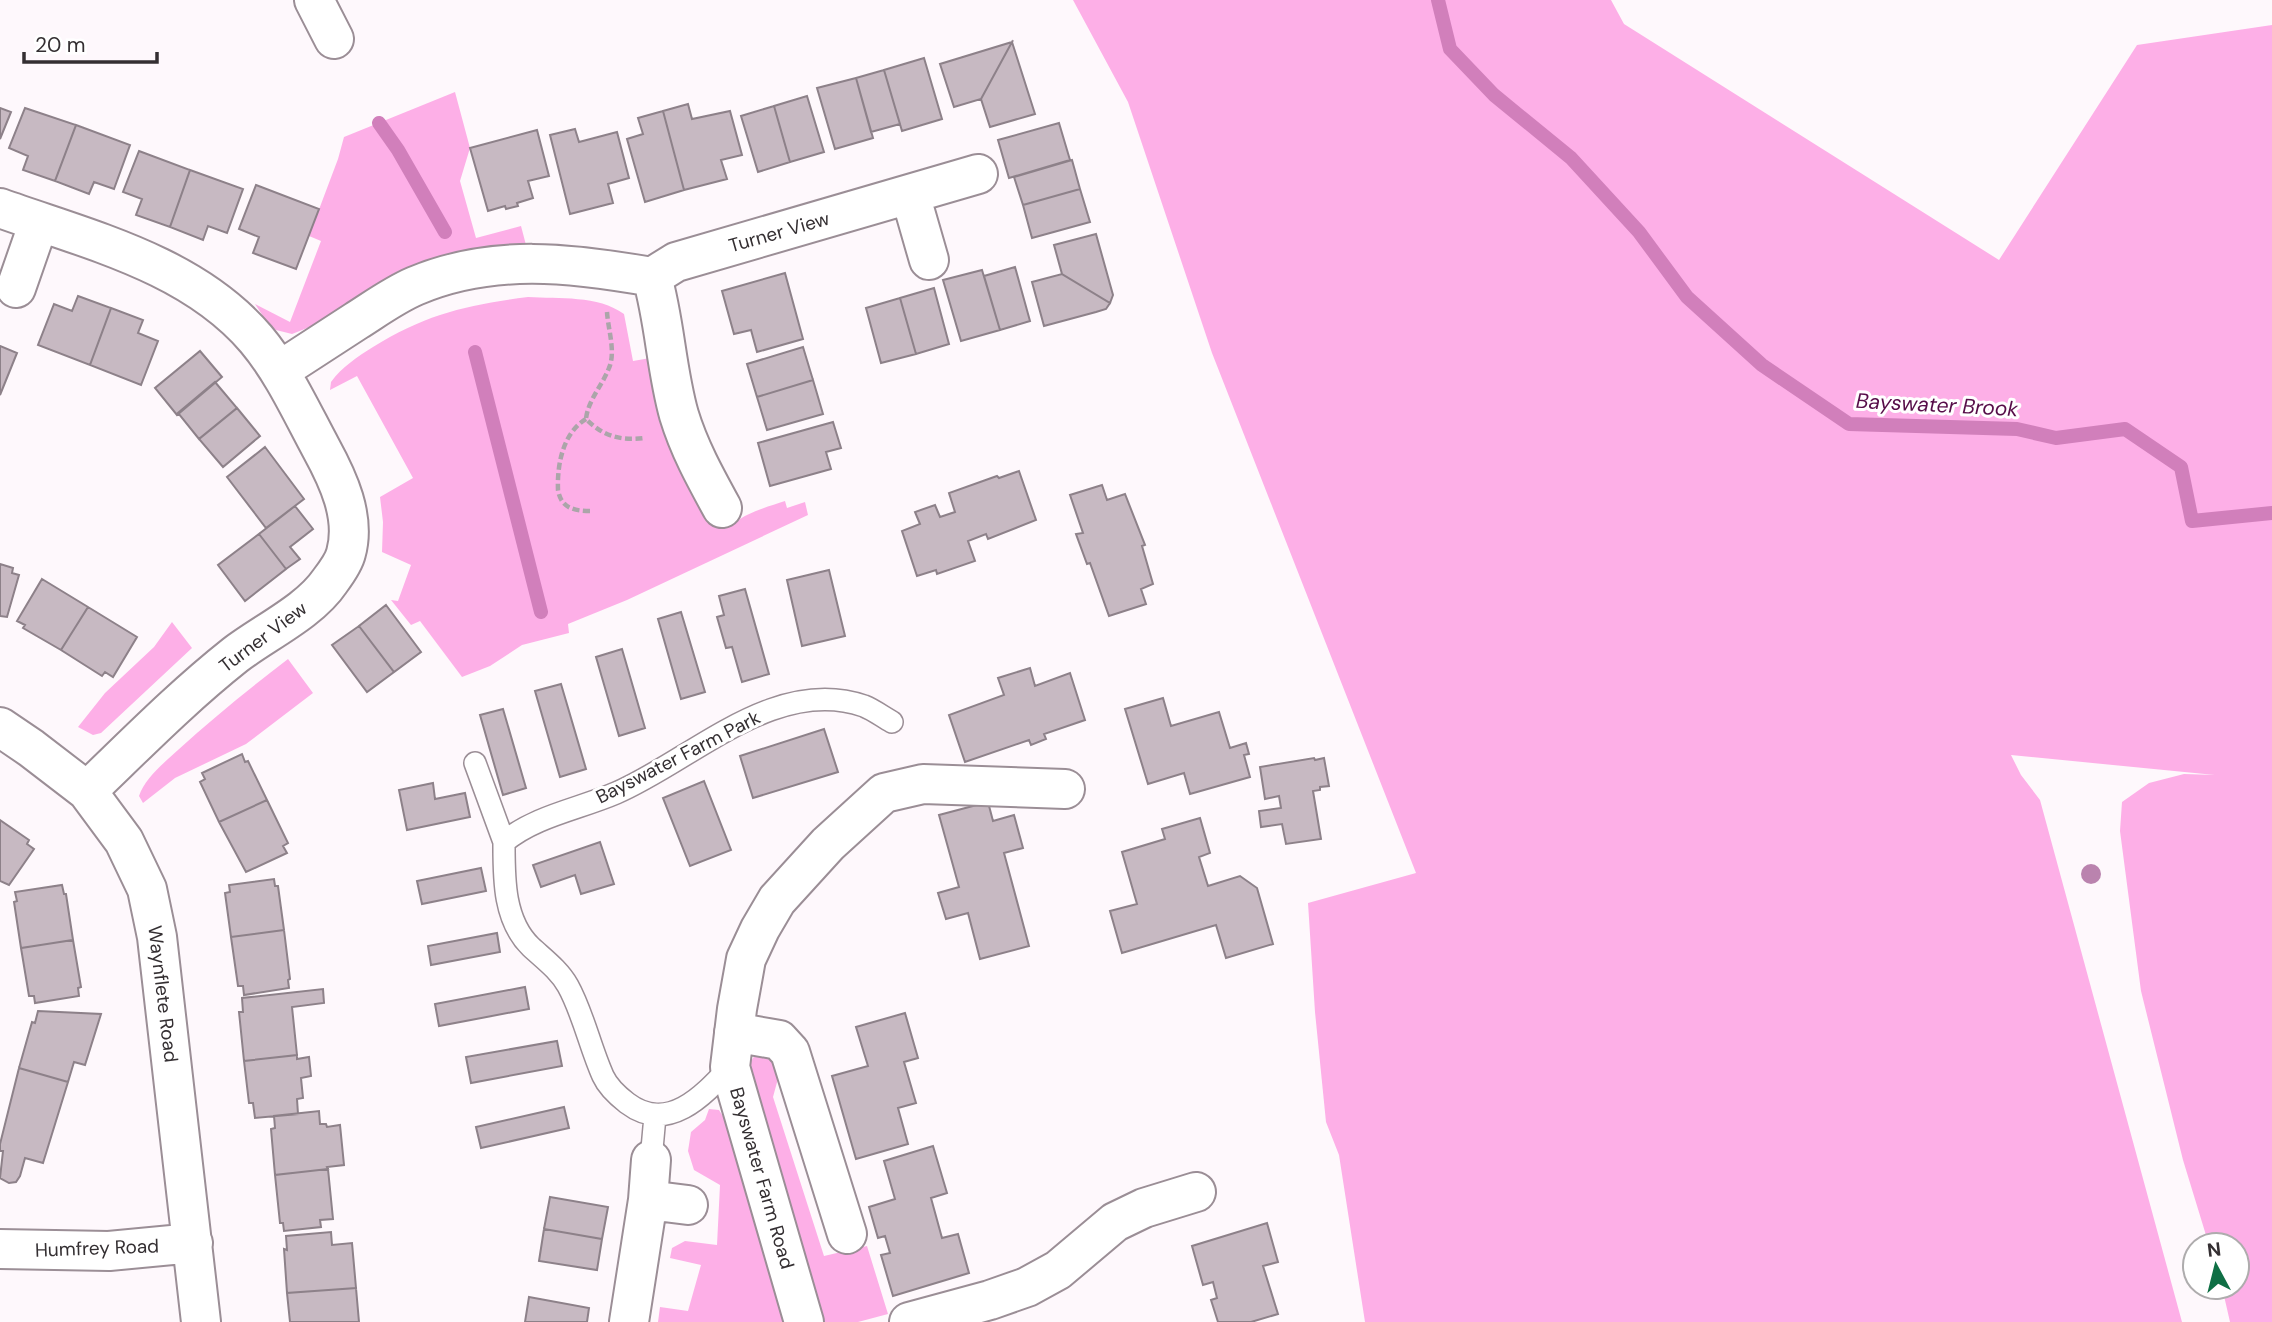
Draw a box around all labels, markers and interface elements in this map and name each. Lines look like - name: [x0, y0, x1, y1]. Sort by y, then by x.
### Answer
- scale bar: [24, 21, 158, 65]
- text: 20 m: [35, 31, 86, 59]
- street label: Turner View: [726, 206, 833, 258]
- water label: Bayswater Brook: [1855, 387, 2019, 423]
- street label: Turner View: [214, 596, 312, 678]
- street label: Bayswater Farm Park: [592, 704, 765, 809]
- street label: Waynflete Road: [142, 924, 184, 1064]
- street label: Bayswater Farm Road: [724, 1084, 800, 1272]
- north arrow: [2181, 1231, 2251, 1301]
- street label: Humfrey Road: [35, 1233, 159, 1263]
- text: N: [2206, 1236, 2222, 1263]

